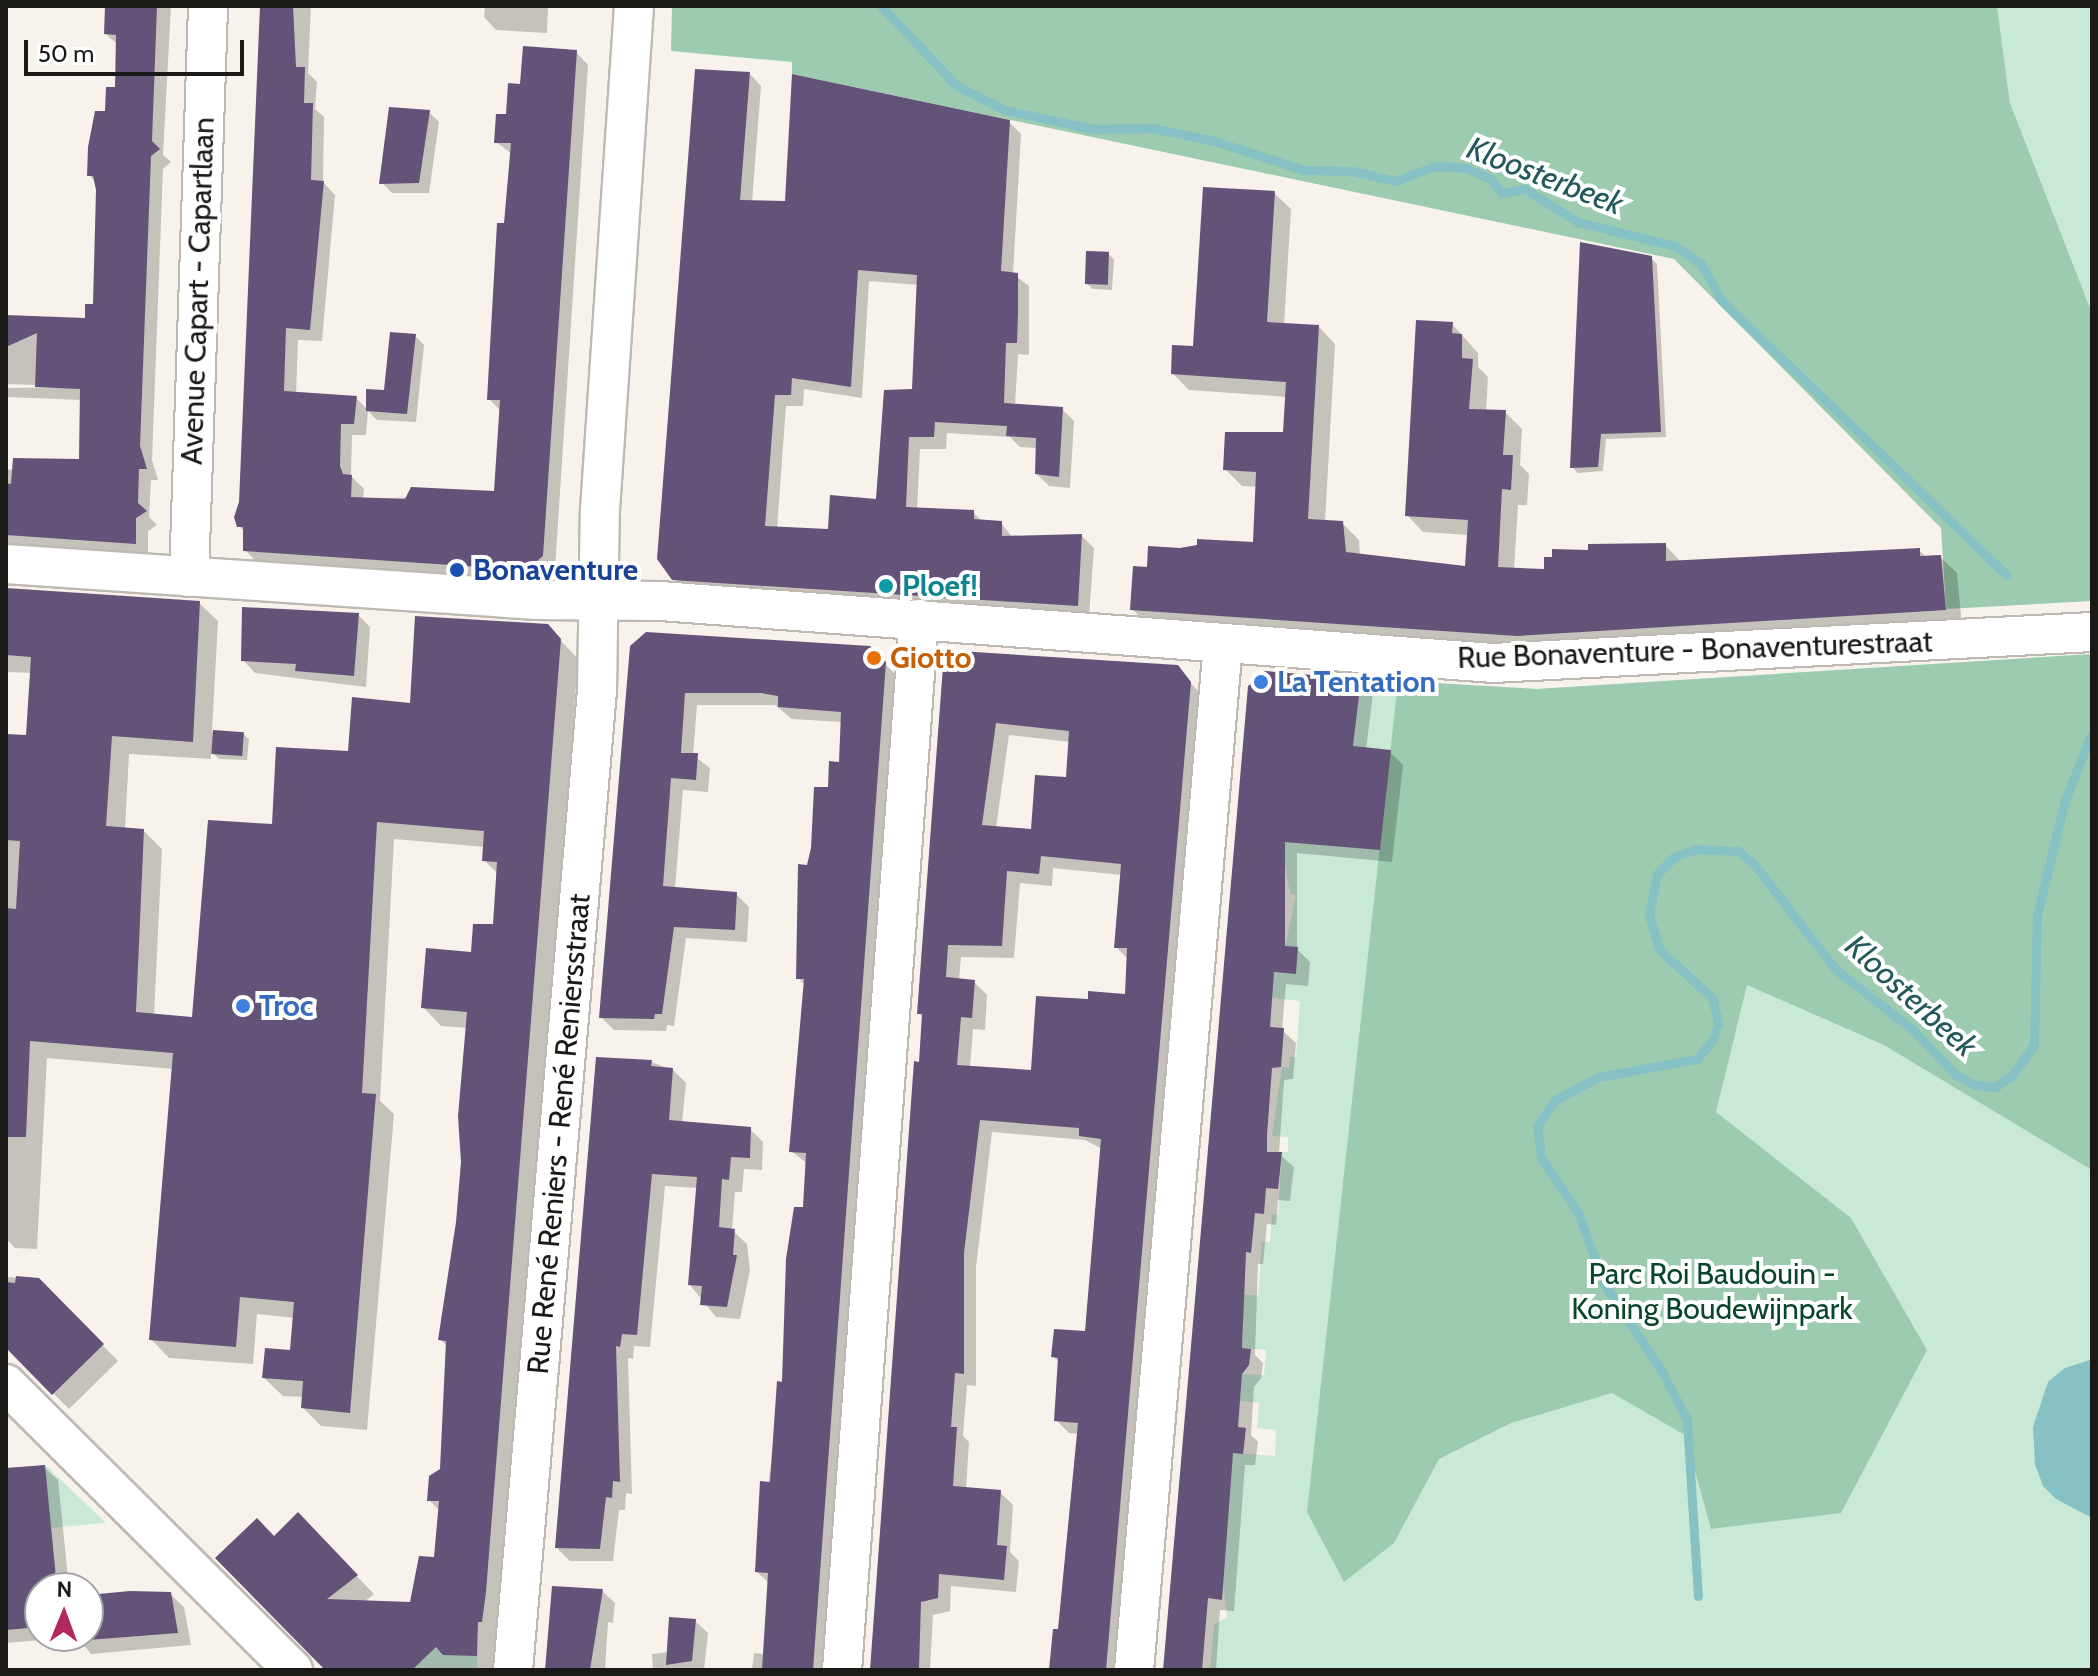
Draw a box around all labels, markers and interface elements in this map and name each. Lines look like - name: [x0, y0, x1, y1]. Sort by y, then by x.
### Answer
- scale bar: [28, 24, 248, 74]
- text: 50 m: [38, 39, 94, 68]
- street label: Avenue Capart - Capartlaan: [174, 117, 222, 465]
- water label: Kloosterbeek: [1462, 129, 1628, 223]
- place label: Bonaventure: [473, 552, 638, 588]
- marker: Bonaventure: [448, 561, 466, 579]
- place label: Ploef!: [902, 568, 978, 604]
- marker: Ploef!: [877, 577, 895, 595]
- street label: Rue Bonaventure - Bonaventurestraat: [1457, 624, 1933, 676]
- place label: Giotto: [890, 640, 972, 676]
- marker: Giotto: [865, 649, 883, 667]
- place label: La Tentation: [1277, 664, 1436, 700]
- marker: La Tentation: [1252, 673, 1270, 691]
- street label: Rue René Reniers - René Reniersstraat: [520, 892, 598, 1376]
- water label: Kloosterbeek: [1837, 927, 1985, 1065]
- place label: Troc: [259, 988, 314, 1024]
- marker: Troc: [234, 997, 252, 1015]
- park label: Parc Roi Baudouin - Koning Boudewijnpark: [1571, 1256, 1853, 1326]
- north arrow: [24, 1572, 104, 1652]
- text: N: [56, 1576, 72, 1603]

